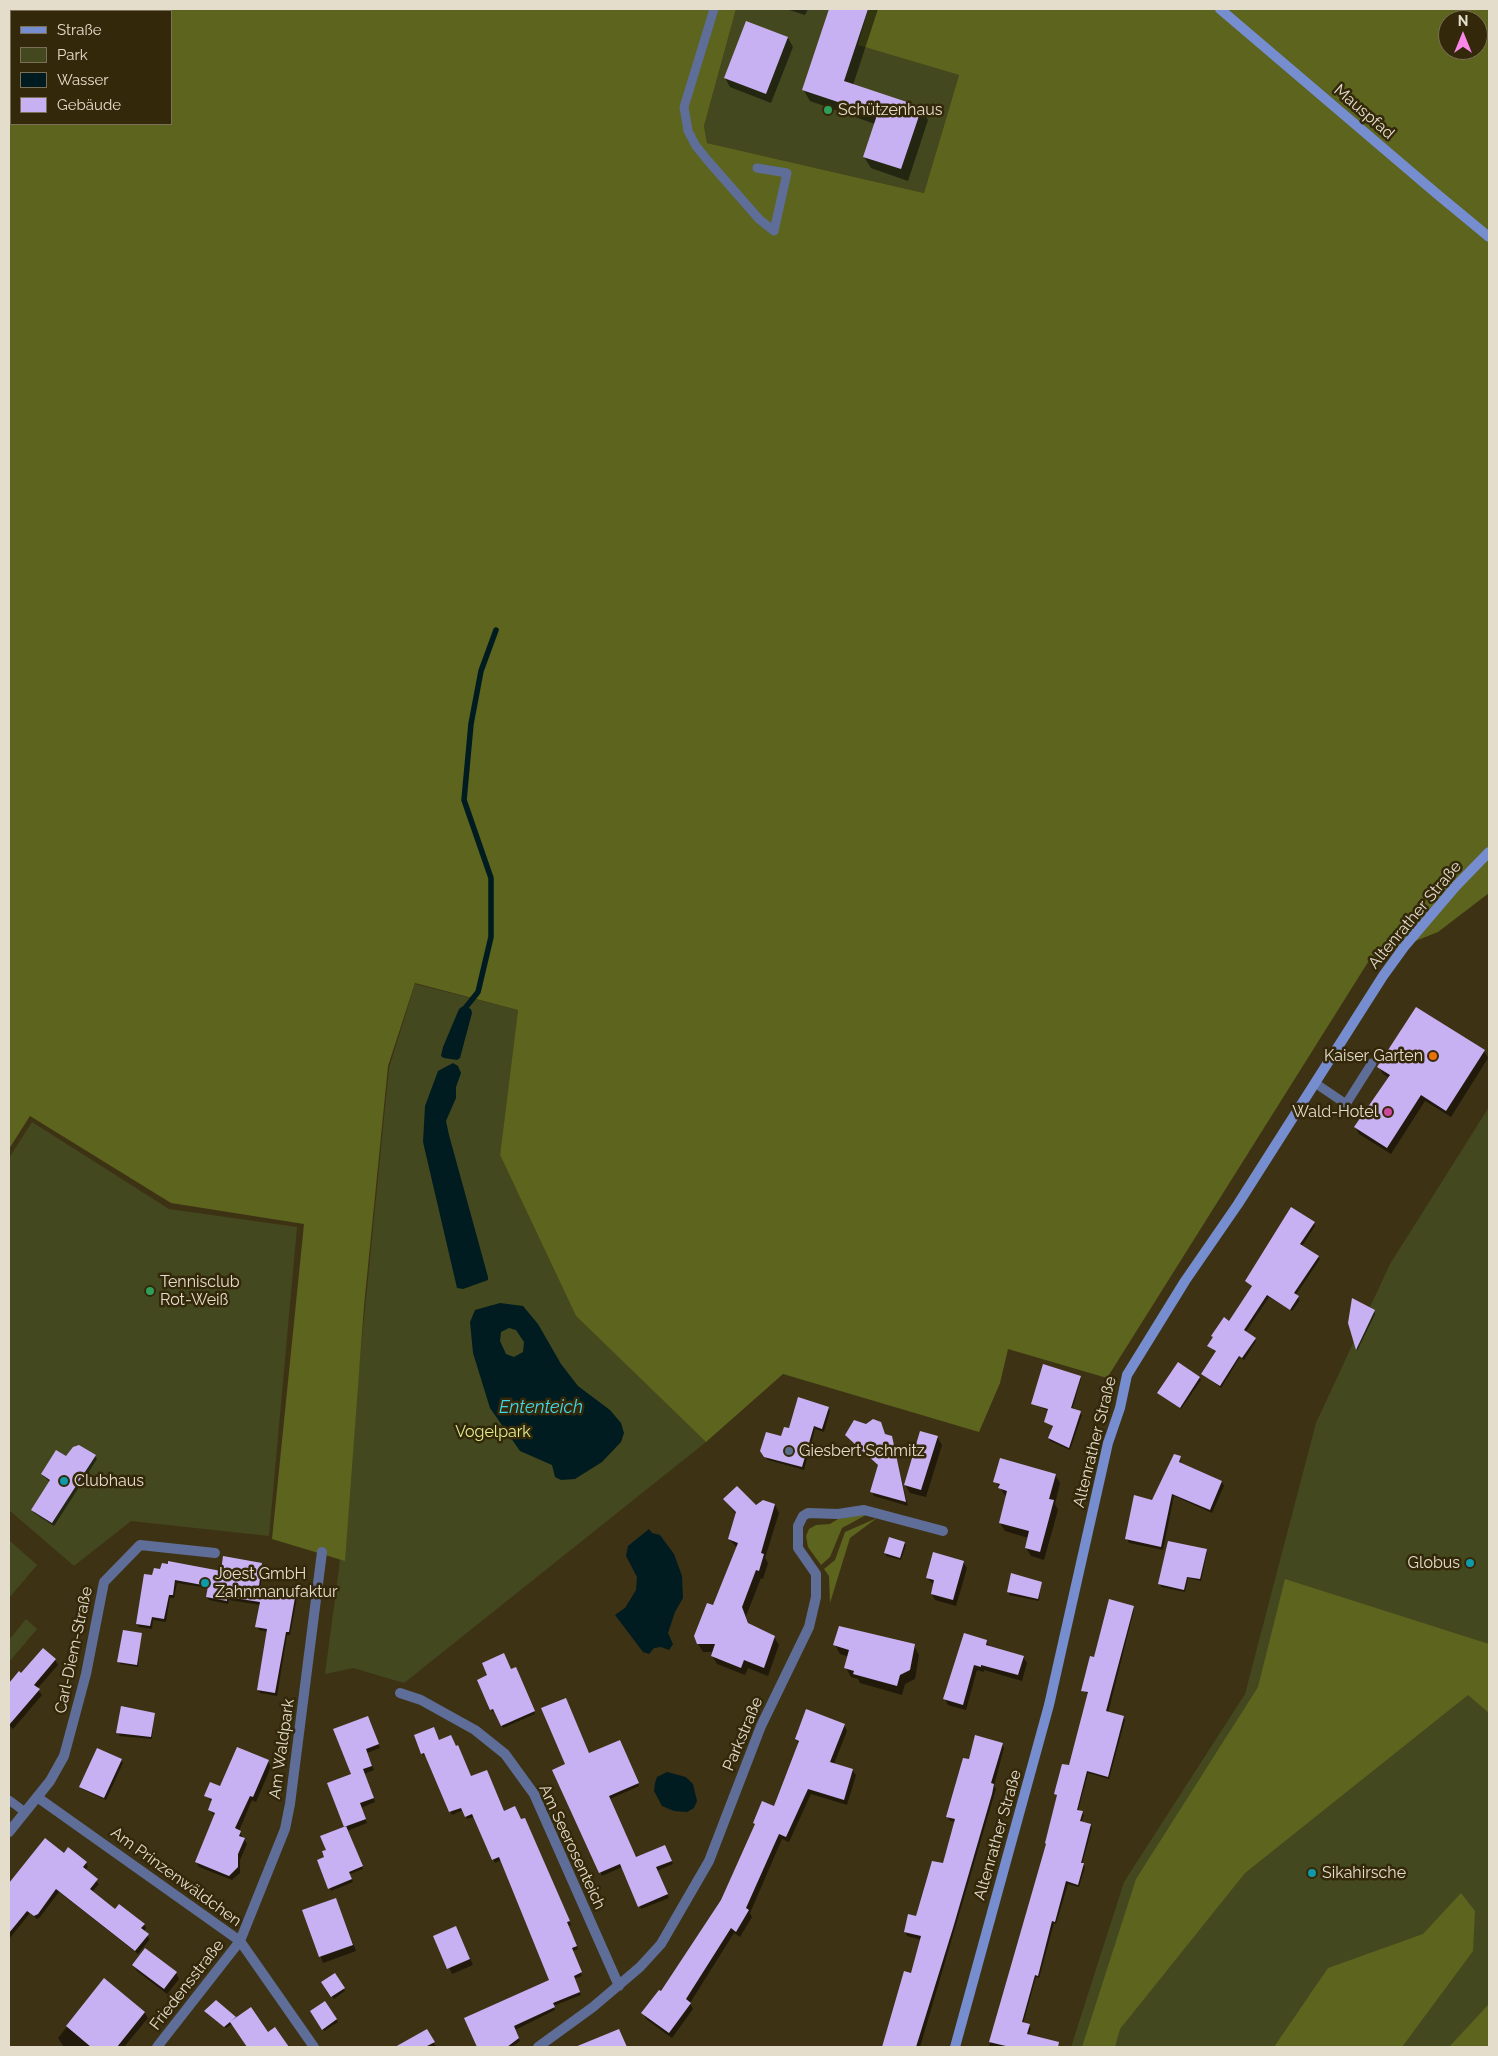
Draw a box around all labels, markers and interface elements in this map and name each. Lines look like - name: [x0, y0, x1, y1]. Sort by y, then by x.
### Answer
- legend: [10, 10, 172, 125]
- north arrow: [1438, 10, 1488, 60]
- text: N: [1458, 13, 1468, 29]
- text: Straße: [57, 21, 101, 39]
- text: Park: [57, 46, 88, 64]
- text: Wasser: [57, 71, 109, 89]
- street label: Mauspfad: [1330, 81, 1398, 143]
- text: Gebäude: [57, 96, 121, 114]
- place label: Schützenhaus: [838, 100, 942, 120]
- marker: Schützenhaus: [822, 104, 834, 116]
- street label: Altenrather Straße: [1364, 857, 1466, 973]
- place label: Kaiser Garten: [1324, 1046, 1423, 1066]
- marker: Kaiser Garten: [1427, 1050, 1439, 1062]
- place label: Wald-Hotel: [1292, 1102, 1378, 1122]
- marker: Wald-Hotel: [1382, 1106, 1394, 1118]
- place label: Tennisclub Rot-Weiß: [160, 1272, 240, 1310]
- marker: Tennisclub Rot-Weiß: [144, 1285, 156, 1297]
- street label: Altenrather Straße: [1069, 1374, 1121, 1510]
- water label: Ententeich: [499, 1397, 583, 1419]
- park label: Vogelpark: [455, 1422, 531, 1442]
- place label: Giesbert Schmitz: [799, 1441, 925, 1461]
- marker: Giesbert Schmitz: [783, 1445, 795, 1457]
- place label: Clubhaus: [74, 1471, 144, 1491]
- marker: Clubhaus: [58, 1475, 70, 1487]
- place label: Globus: [1408, 1553, 1460, 1573]
- marker: Globus: [1464, 1557, 1476, 1569]
- place label: Joest GmbH Zahnmanufaktur: [215, 1564, 338, 1602]
- marker: Joest GmbH Zahnmanufaktur: [199, 1577, 211, 1589]
- street label: Carl-Diem-Straße: [51, 1585, 97, 1715]
- street label: Parkstraße: [719, 1694, 767, 1774]
- street label: Am Waldpark: [265, 1698, 299, 1800]
- street label: Altenrather Straße: [970, 1768, 1026, 1902]
- street label: Am Seerosenteich: [535, 1782, 609, 1912]
- street label: Am Prinzenwäldchen: [107, 1823, 245, 1931]
- place label: Sikahirsche: [1322, 1863, 1406, 1883]
- marker: Sikahirsche: [1306, 1867, 1318, 1879]
- street label: Friedensstraße: [146, 1936, 228, 2034]

